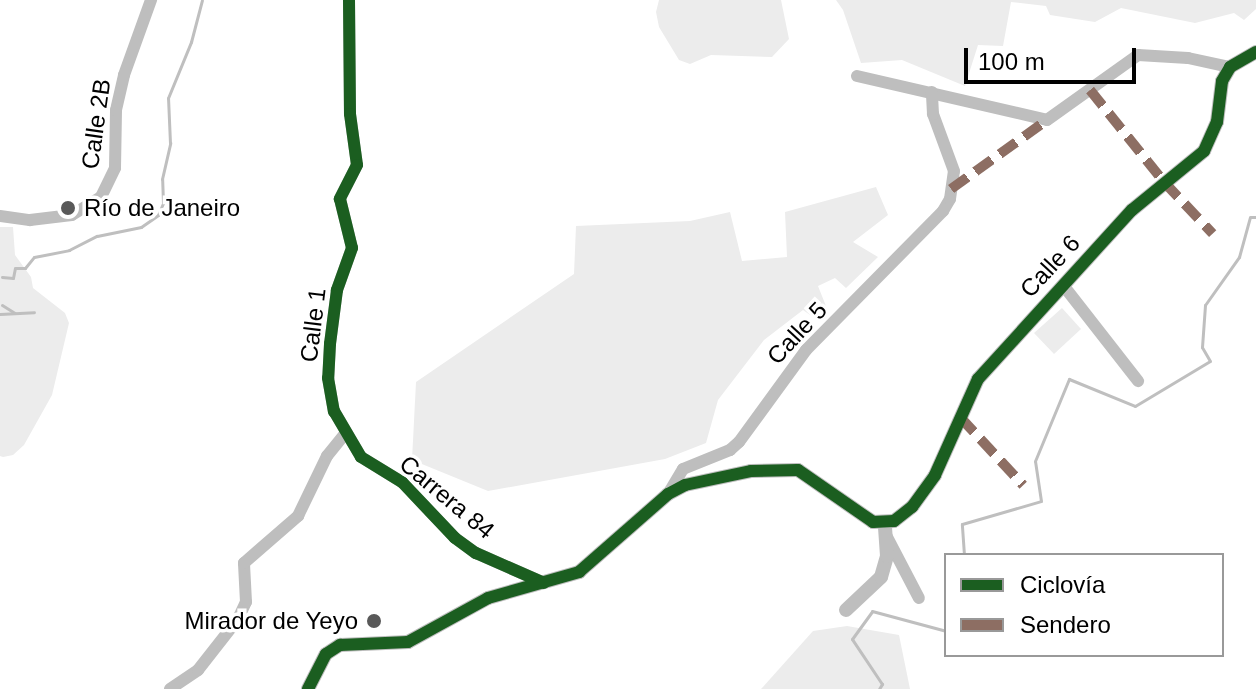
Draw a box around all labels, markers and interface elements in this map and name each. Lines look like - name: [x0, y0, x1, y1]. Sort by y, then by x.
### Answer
- scale bar: [968, 32, 1140, 82]
- text: 100 m: [978, 48, 1045, 75]
- street label: Calle 2B: [75, 77, 117, 171]
- place label: Río de Janeiro: [84, 194, 240, 222]
- marker: Río de Janeiro: [59, 199, 77, 217]
- street label: Calle 6: [1014, 229, 1086, 303]
- street label: Calle 1: [294, 286, 332, 364]
- street label: Calle 5: [761, 296, 833, 370]
- street label: Carrera 84: [394, 449, 500, 545]
- legend: [944, 553, 1224, 657]
- text: Ciclovía: [1020, 571, 1105, 598]
- place label: Mirador de Yeyo: [184, 607, 358, 635]
- text: Sendero: [1020, 611, 1111, 638]
- marker: Mirador de Yeyo: [365, 612, 383, 630]

